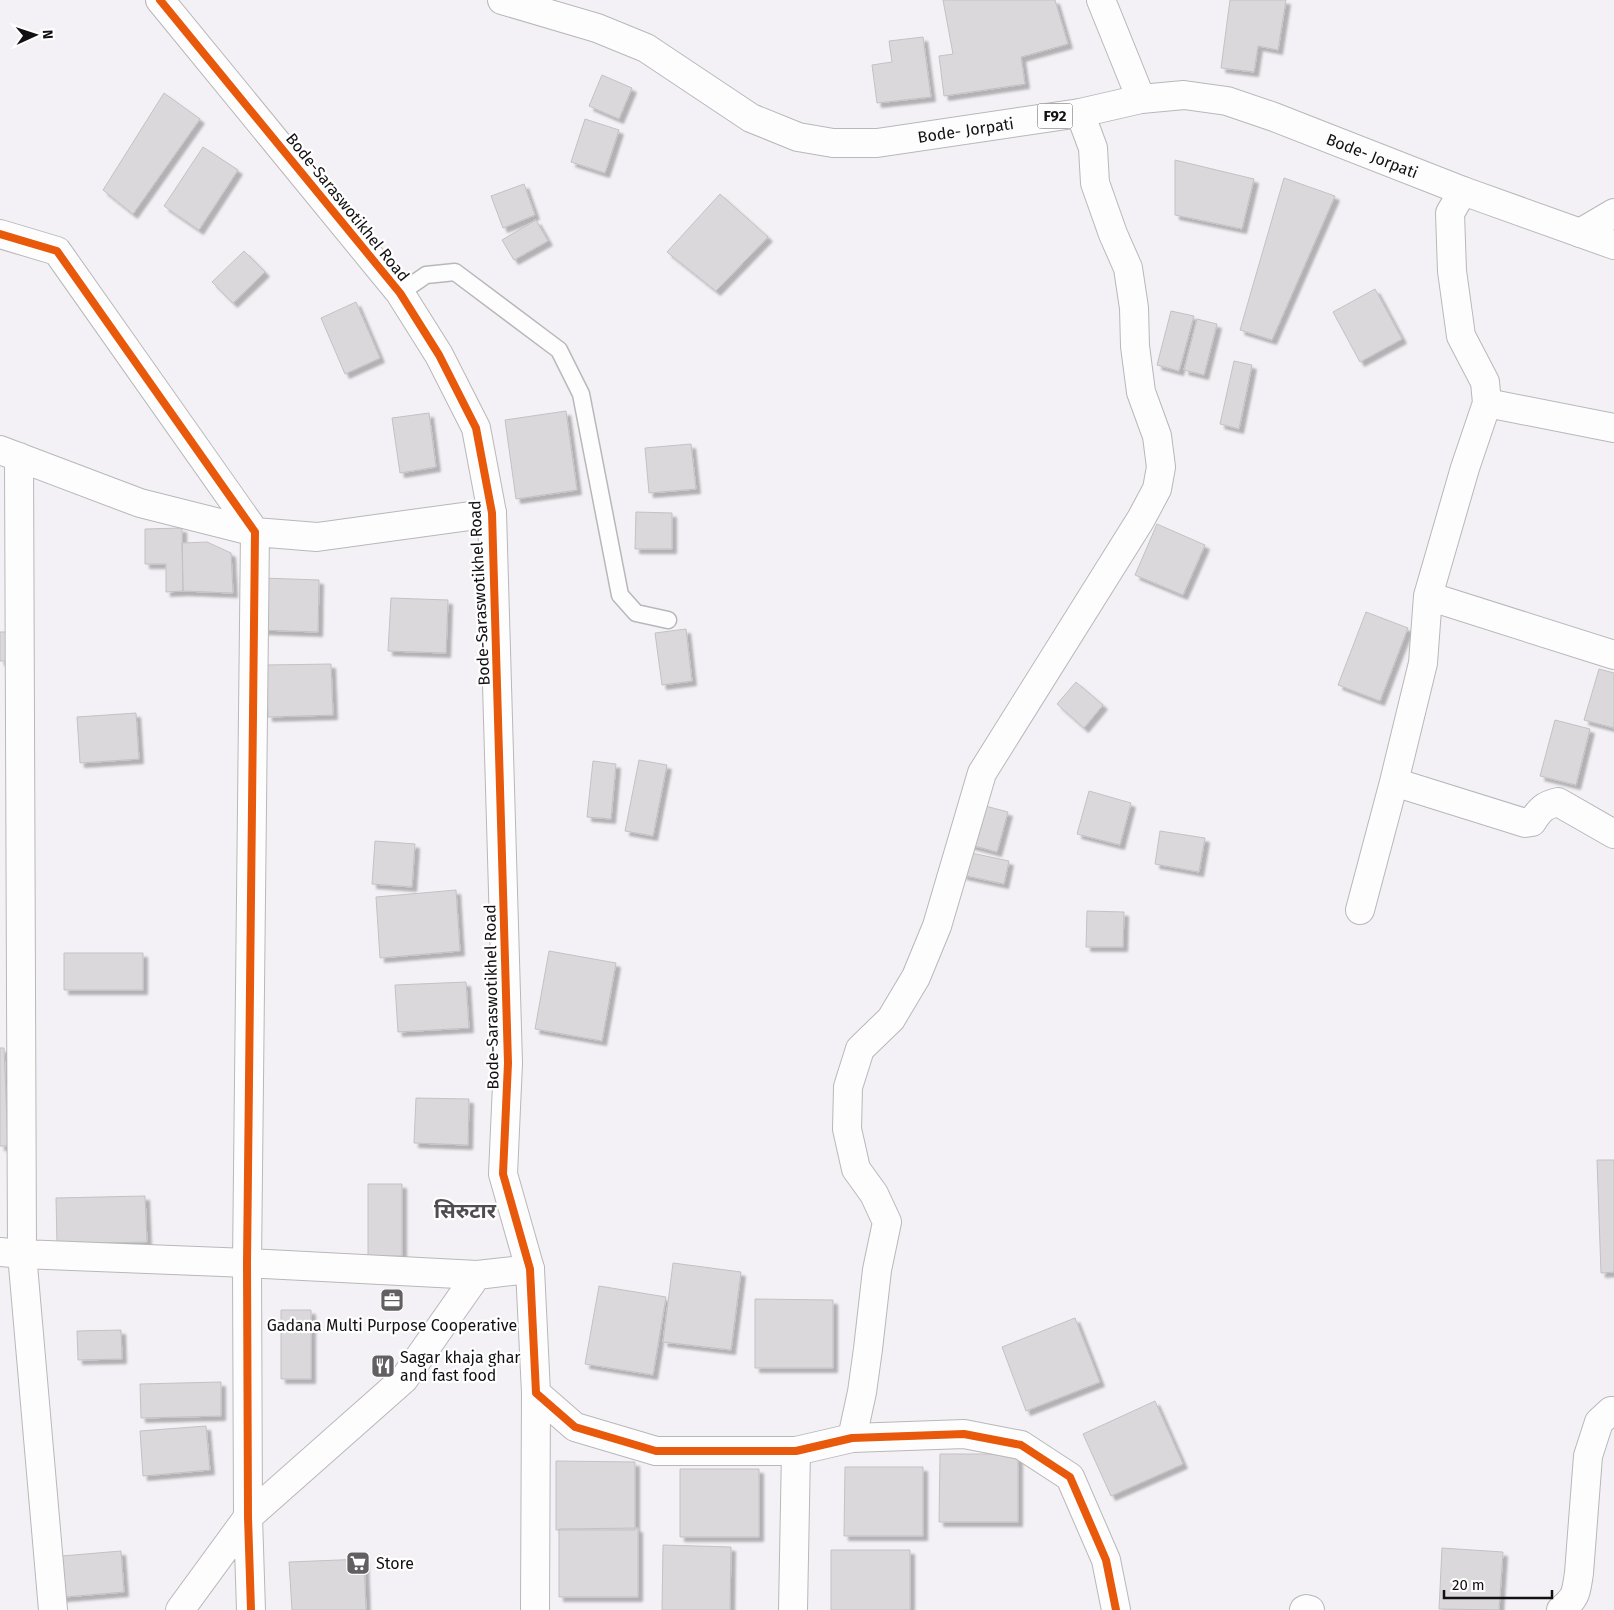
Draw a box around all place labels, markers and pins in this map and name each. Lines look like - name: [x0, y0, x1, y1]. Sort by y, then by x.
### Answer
- office icon: Gadana Multi Purpose Cooperative: [379, 1287, 405, 1313]
- place label: Gadana Multi Purpose Cooperative: [267, 1316, 517, 1335]
- place label: Sagar khaja ghar and fast food: [400, 1348, 521, 1385]
- restaurant icon: Sagar khaja ghar and fast food: [370, 1353, 396, 1379]
- supermarket icon: Store: [345, 1550, 371, 1576]
- place label: Store: [376, 1554, 414, 1573]

